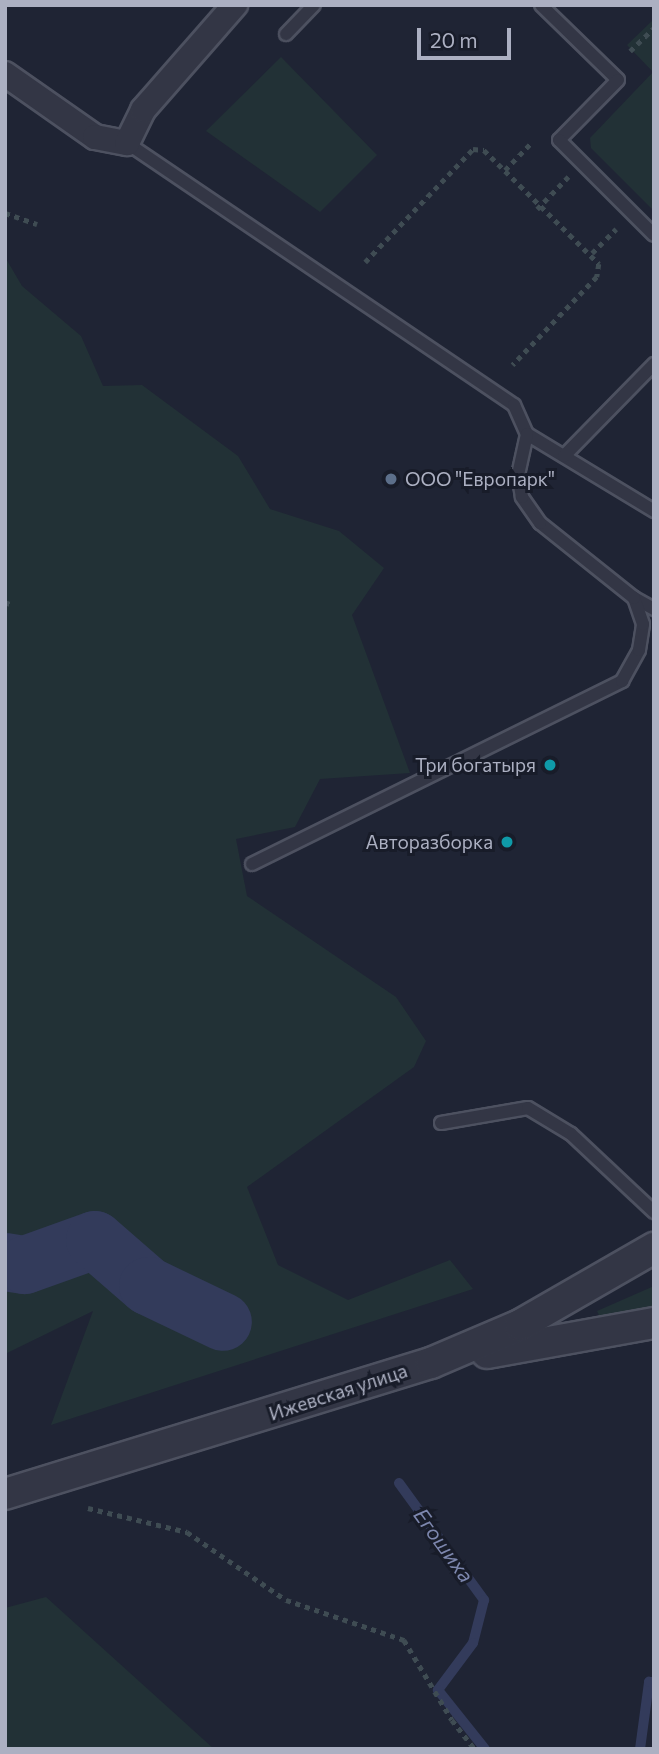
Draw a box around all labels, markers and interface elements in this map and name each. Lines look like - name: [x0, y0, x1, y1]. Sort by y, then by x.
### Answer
- scale bar: [421, 14, 516, 58]
- text: 20 m: [430, 27, 478, 52]
- place label: ООО "Европарк": [405, 468, 555, 490]
- marker: ООО "Европарк": [383, 471, 399, 487]
- place label: Три богатыря: [415, 754, 536, 776]
- marker: Три богатыря: [542, 757, 558, 773]
- place label: Авторазборка: [366, 831, 493, 853]
- marker: Авторазборка: [499, 834, 515, 850]
- street label: Ижевская улица: [266, 1359, 410, 1425]
- water label: Егошиха: [409, 1503, 479, 1587]

